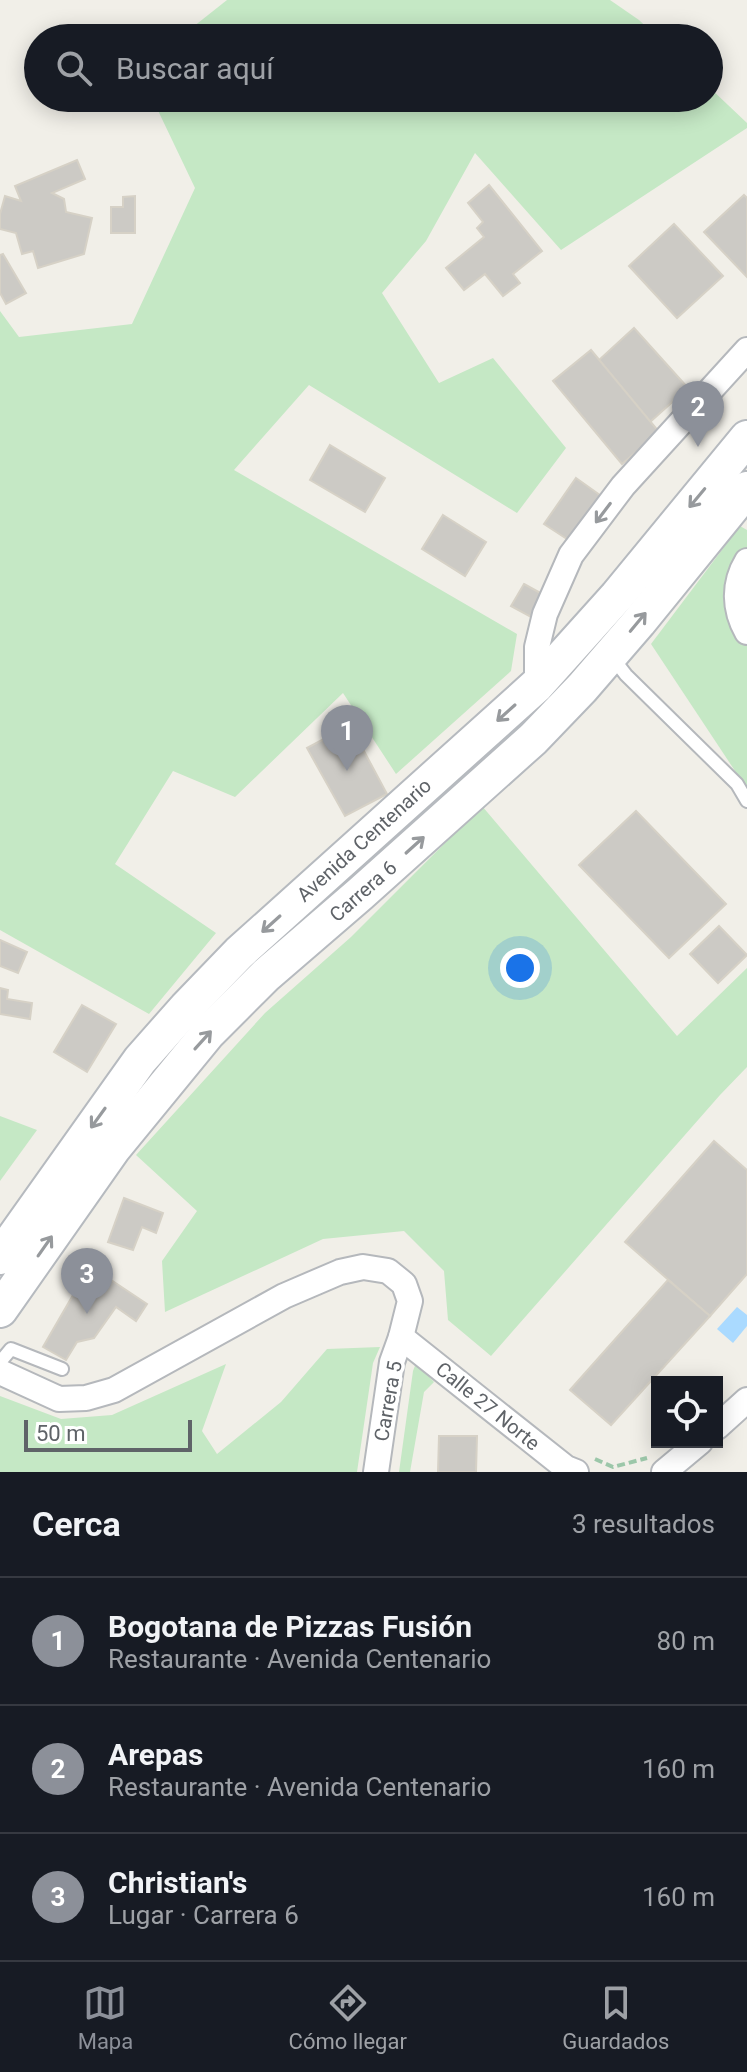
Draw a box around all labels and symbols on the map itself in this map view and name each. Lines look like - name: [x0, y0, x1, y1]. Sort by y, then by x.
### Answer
- pin: 2: [672, 381, 724, 447]
- one-way arrow: [688, 488, 706, 508]
- one-way arrow: [594, 502, 611, 523]
- one-way arrow: [629, 613, 647, 633]
- one-way arrow: [496, 704, 516, 722]
- pin: 1: [321, 705, 373, 771]
- street label: Avenida Centenario: [292, 773, 436, 907]
- one-way arrow: [404, 836, 424, 854]
- street label: Carrera 6: [324, 855, 402, 927]
- one-way arrow: [261, 915, 281, 933]
- your location: [500, 948, 540, 988]
- one-way arrow: [193, 1030, 211, 1050]
- one-way arrow: [90, 1106, 106, 1128]
- one-way arrow: [37, 1235, 53, 1257]
- pin: 3: [61, 1248, 113, 1314]
- street label: Calle 27 Norte: [431, 1357, 545, 1455]
- street label: Carrera 5: [369, 1359, 407, 1443]
- scale bar: [24, 1416, 192, 1452]

